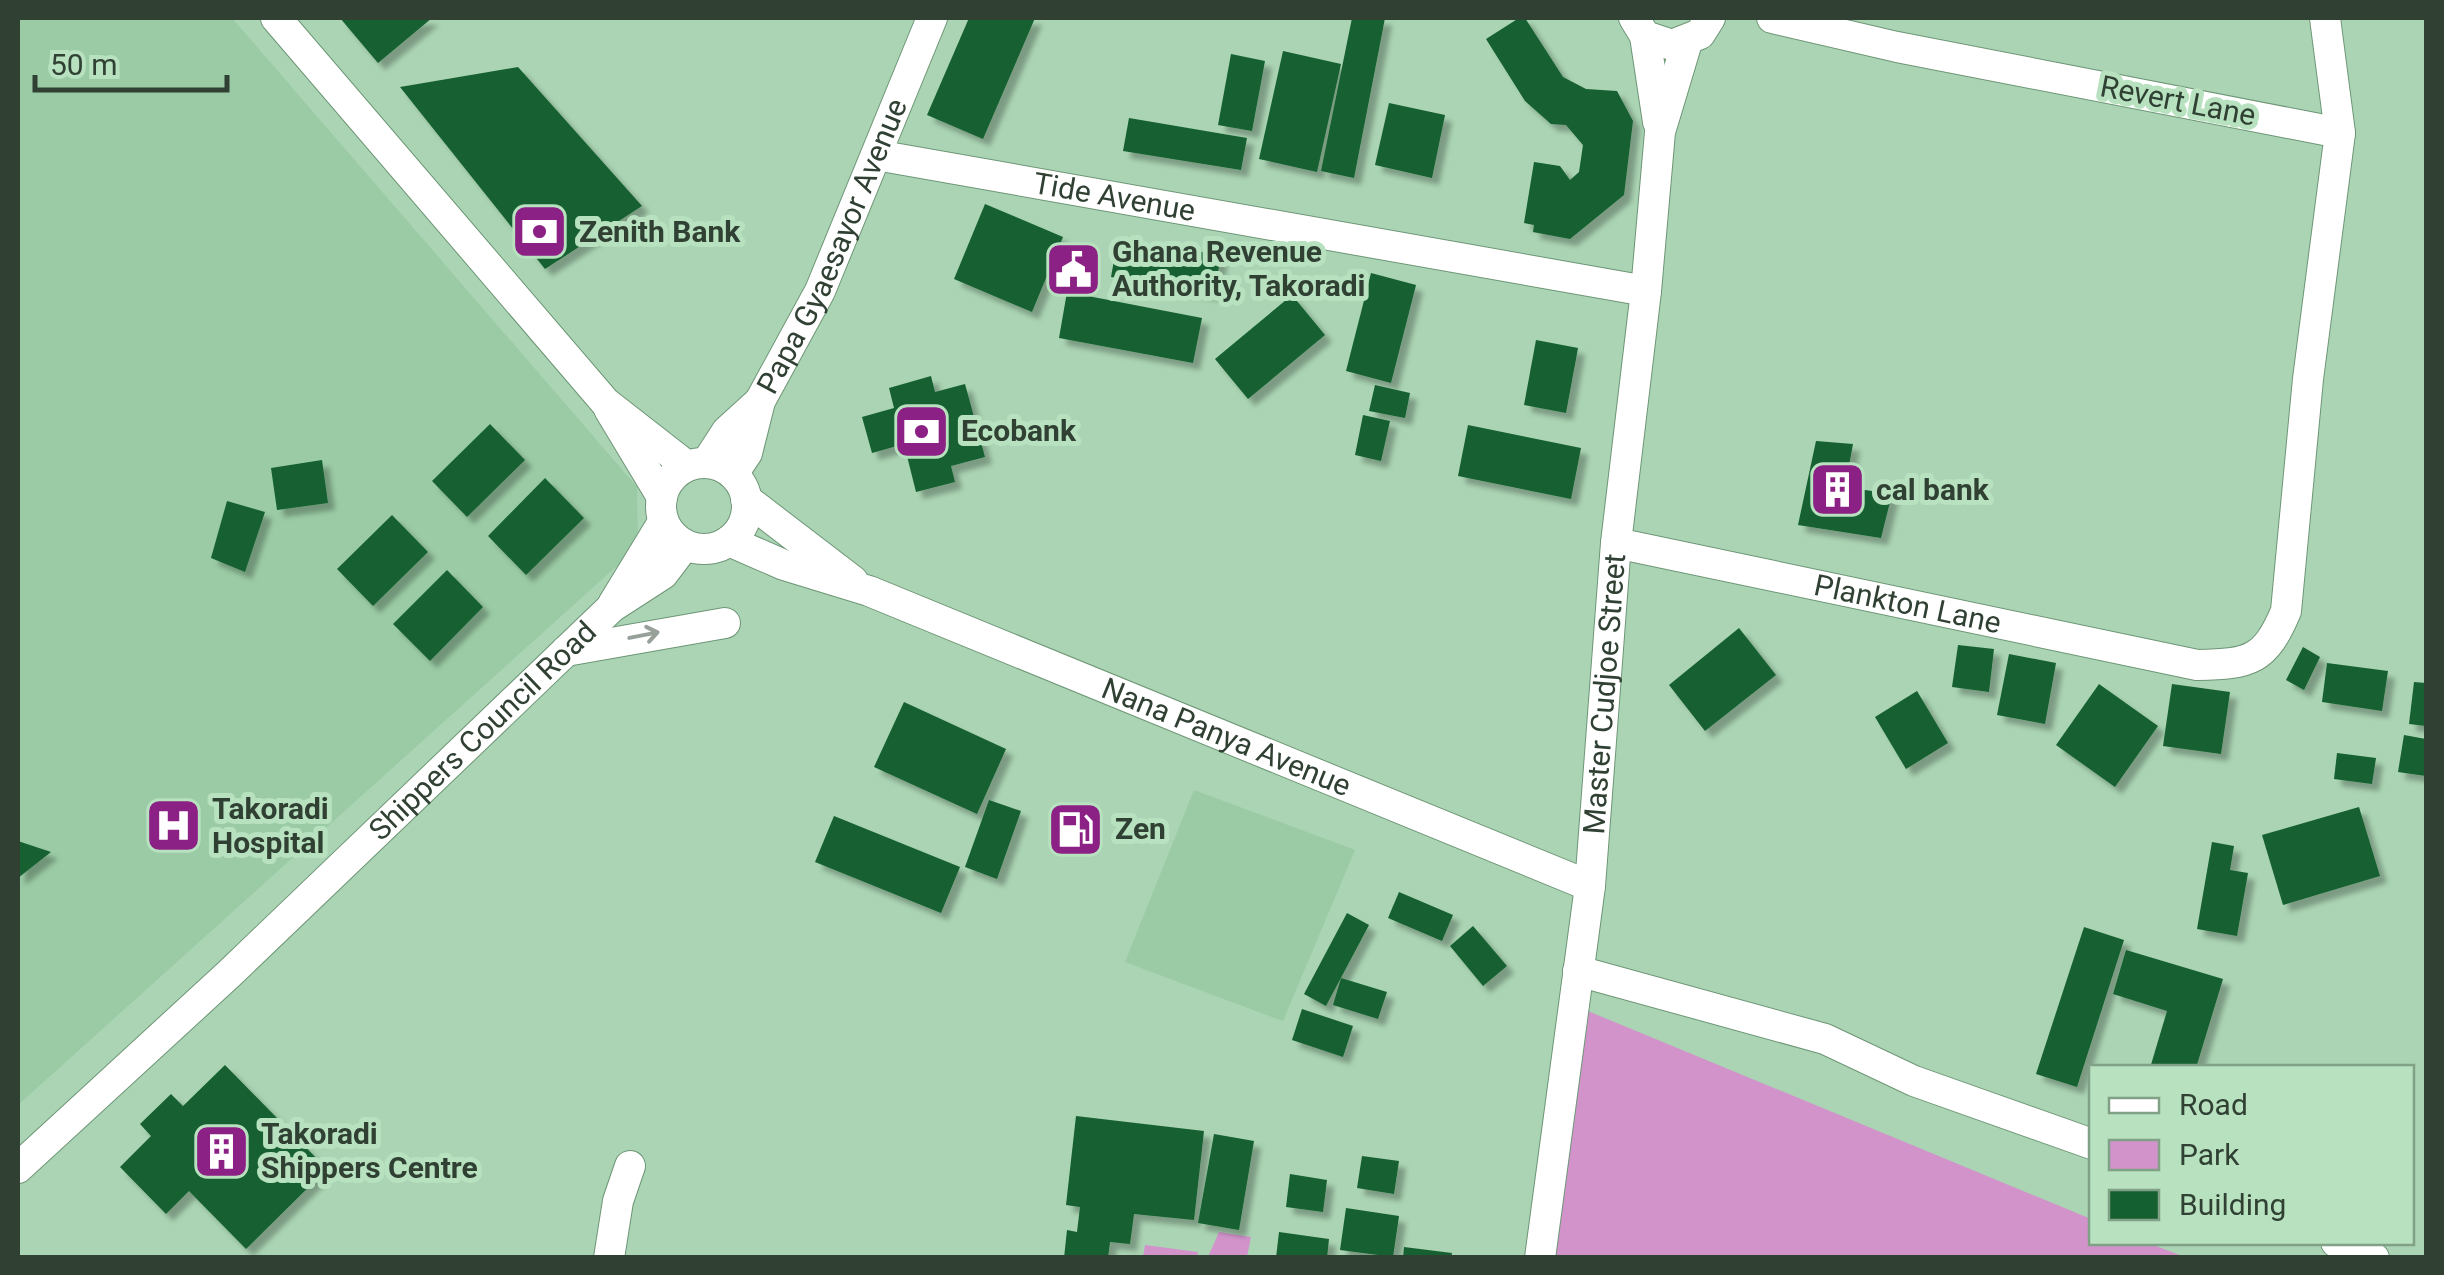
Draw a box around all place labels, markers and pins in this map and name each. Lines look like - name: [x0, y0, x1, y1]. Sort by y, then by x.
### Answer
- bank icon: Zenith Bank: [510, 202, 570, 262]
- place label: Zenith Bank: [579, 214, 741, 249]
- place label: Ghana Revenue Authority, Takoradi: [1112, 234, 1366, 303]
- public building icon: Ghana Revenue Authority, Takoradi: [1043, 239, 1103, 299]
- bank icon: Ecobank: [892, 401, 952, 461]
- place label: Ecobank: [961, 413, 1077, 448]
- building icon: cal bank: [1807, 460, 1867, 520]
- place label: cal bank: [1876, 472, 1990, 507]
- place label: Takoradi Hospital: [212, 791, 329, 860]
- hospital icon: Takoradi Hospital: [143, 796, 203, 856]
- fuel station icon: Zen: [1046, 799, 1106, 859]
- place label: Zen: [1115, 811, 1166, 846]
- place label: Takoradi Shippers Centre: [261, 1116, 478, 1185]
- building icon: Takoradi Shippers Centre: [192, 1121, 252, 1181]

